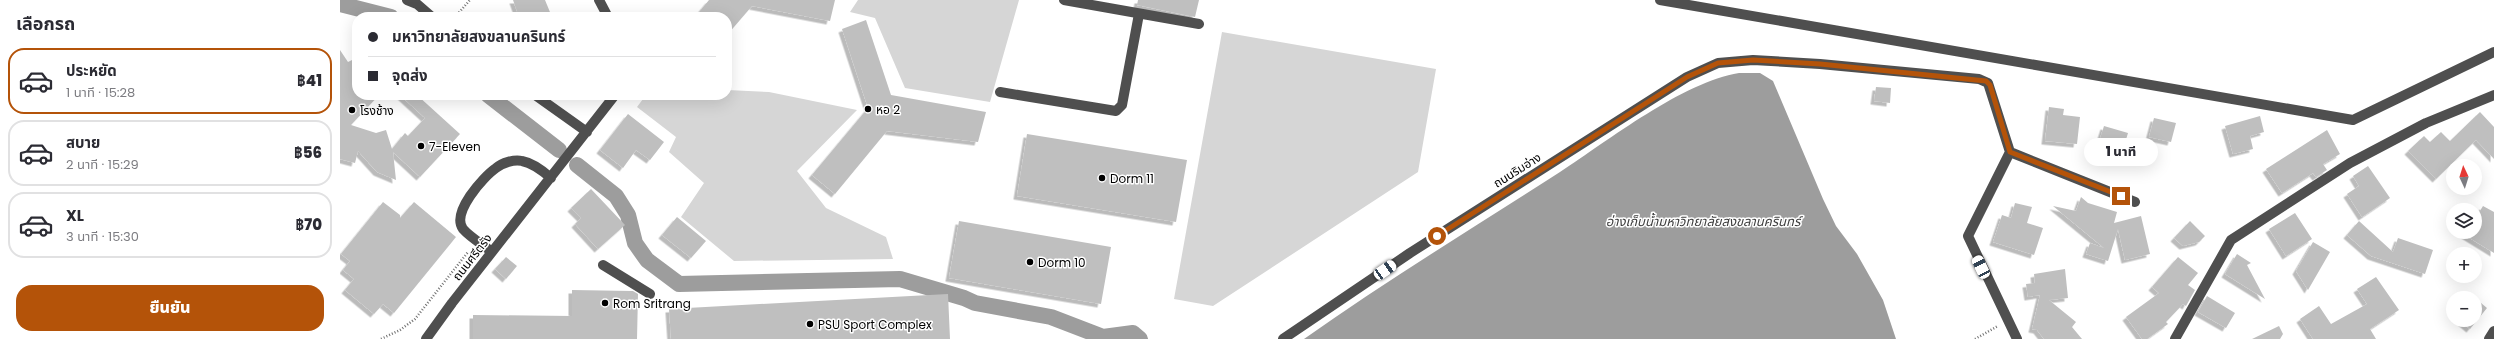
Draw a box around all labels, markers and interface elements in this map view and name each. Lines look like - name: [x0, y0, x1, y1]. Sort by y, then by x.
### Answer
- text: เลือกรถ: [16, 11, 75, 36]
- text: มหาวิทยาลัยสงขลานครินทร์: [392, 26, 565, 47]
- text: ประหยัด: [66, 60, 117, 81]
- icon: car: [18, 63, 54, 99]
- text: จุดส่ง: [392, 65, 428, 86]
- text: ฿41: [297, 70, 322, 91]
- text: 1 นาที · 15:28: [66, 83, 135, 102]
- place label: หอ 2: [876, 101, 900, 118]
- place label: โรงช้าง: [360, 102, 394, 119]
- marker: หอ 2: [863, 104, 873, 114]
- marker: โรงช้าง: [347, 105, 357, 115]
- text: สบาย: [66, 132, 100, 153]
- icon: car: [18, 135, 54, 171]
- place label: 7-Eleven: [429, 138, 481, 155]
- callout: 1 นาที: [2084, 138, 2158, 166]
- marker: 7-Eleven: [416, 141, 426, 151]
- text: ฿56: [294, 142, 322, 163]
- text: 1 นาที: [2106, 142, 2136, 161]
- street label: ถนนริมอ่าง: [1490, 149, 1544, 191]
- text: 2 นาที · 15:29: [66, 155, 139, 174]
- north arrow: [2446, 159, 2482, 195]
- map controls: [2446, 159, 2482, 327]
- place label: Dorm 11: [1110, 170, 1154, 187]
- marker: Dorm 11: [1097, 173, 1107, 183]
- route end: [2112, 187, 2130, 205]
- button: layers: [2446, 203, 2482, 239]
- text: XL: [66, 205, 84, 226]
- icon: car: [18, 207, 54, 243]
- water label: อ่างเก็บน้ำมหาวิทยาลัยสงขลานครินทร์: [1606, 212, 1804, 231]
- text: ฿70: [296, 214, 322, 235]
- text: 3 นาที · 15:30: [66, 227, 139, 246]
- route start: [1428, 227, 1446, 245]
- street label: ถนนศรีตรัง: [448, 230, 496, 284]
- button: +: [2446, 247, 2482, 283]
- place label: Dorm 10: [1038, 254, 1086, 271]
- car: [1970, 254, 1992, 280]
- marker: Dorm 10: [1025, 257, 1035, 267]
- car: [1372, 258, 1398, 282]
- button: ยืนยัน: [16, 285, 324, 331]
- button: −: [2446, 291, 2482, 327]
- place label: Rom Sritrang: [613, 295, 691, 312]
- marker: Rom Sritrang: [600, 298, 610, 308]
- place label: PSU Sport Complex: [818, 316, 932, 333]
- marker: PSU Sport Complex: [805, 319, 815, 329]

